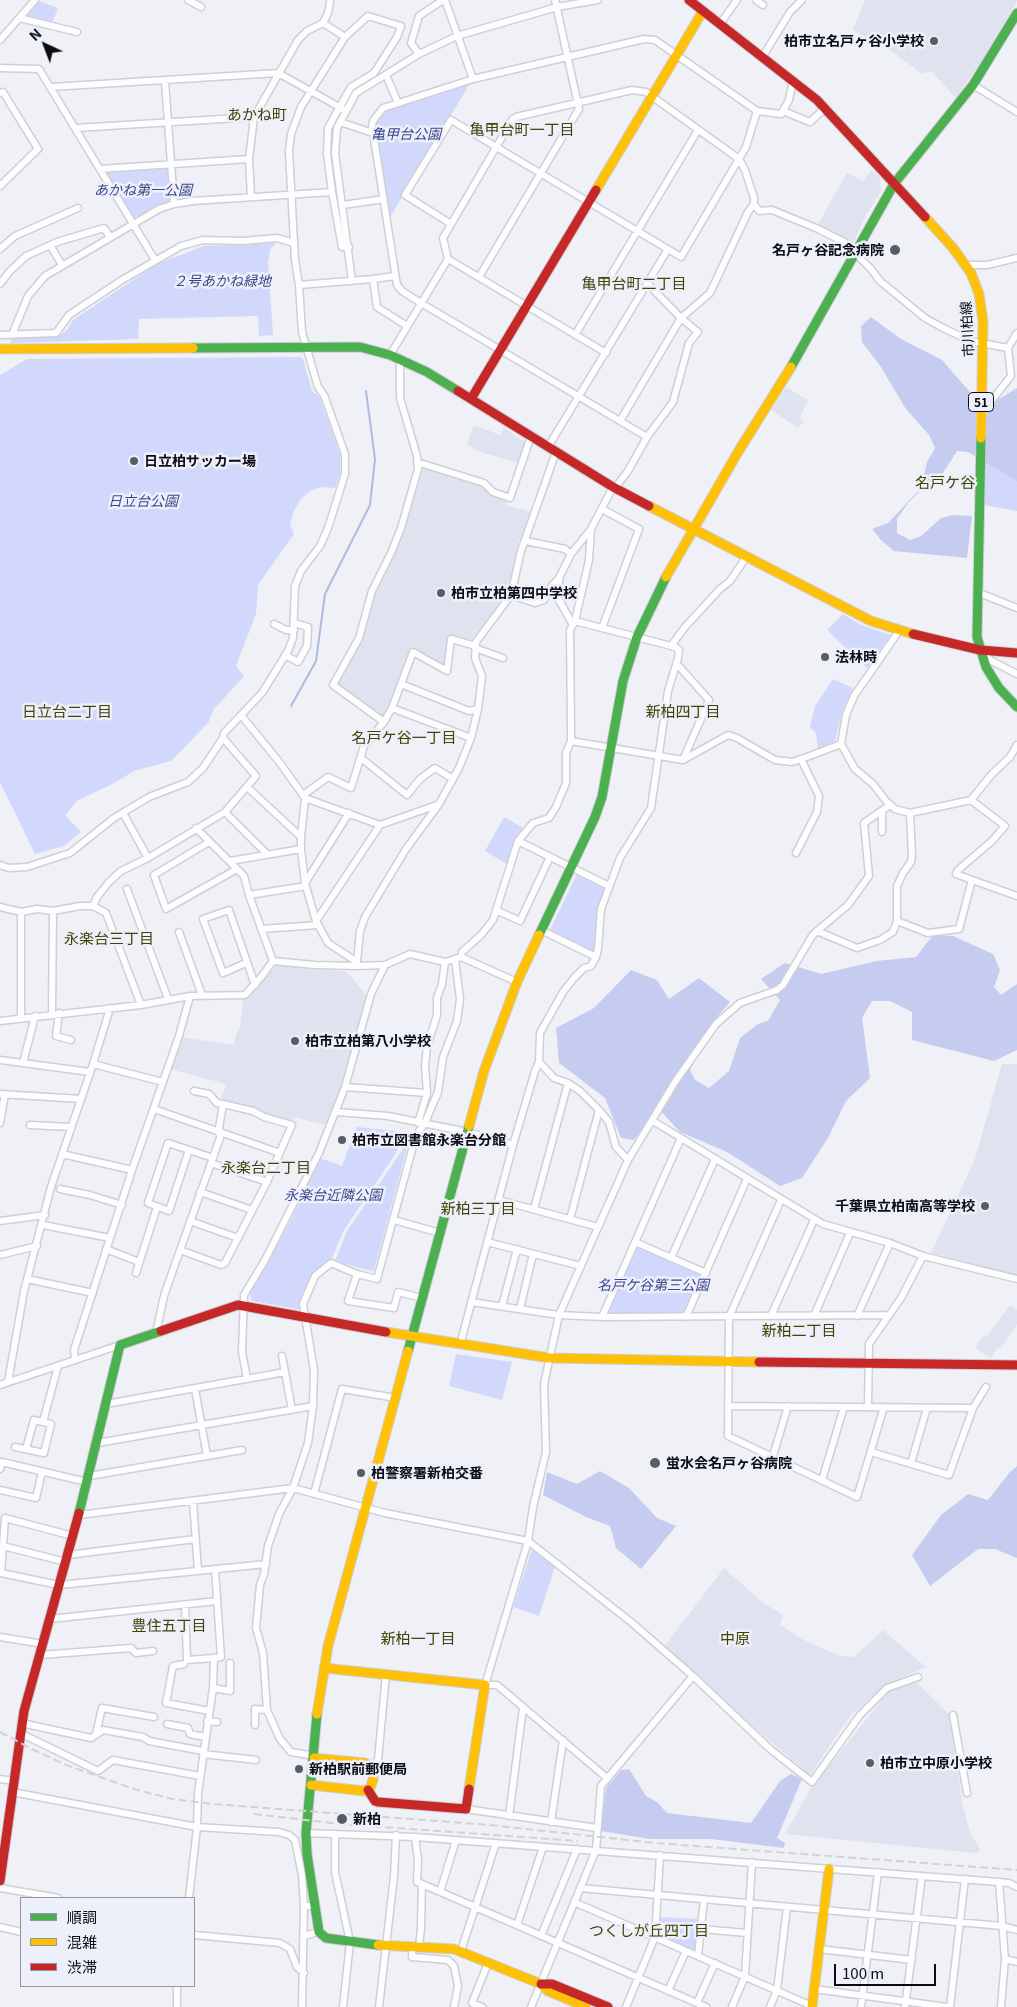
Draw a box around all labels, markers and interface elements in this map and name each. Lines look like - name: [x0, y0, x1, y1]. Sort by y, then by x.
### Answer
- north arrow: [20, 20, 70, 70]
- text: N: [24, 23, 45, 45]
- place label: 柏市立名戸ヶ谷小学校: [784, 33, 924, 49]
- marker: 柏市立名戸ヶ谷小学校: [928, 35, 940, 47]
- district label: あかね町: [227, 105, 287, 123]
- district label: 亀甲台町一丁目: [470, 120, 574, 138]
- park label: 亀甲台公園: [371, 126, 441, 142]
- park label: あかね第一公園: [94, 182, 192, 198]
- place label: 名戸ヶ谷記念病院: [772, 242, 884, 258]
- marker: 名戸ヶ谷記念病院: [888, 243, 902, 257]
- park label: ２号あかね緑地: [173, 273, 271, 289]
- district label: 亀甲台町二丁目: [582, 274, 686, 292]
- street label: 市川柏線: [957, 301, 977, 357]
- road number: 51: [968, 392, 994, 412]
- place label: 日立柏サッカー場: [144, 453, 256, 469]
- marker: 日立柏サッカー場: [128, 455, 140, 467]
- district label: 名戸ケ谷: [915, 473, 975, 491]
- park label: 日立台公園: [108, 493, 178, 509]
- place label: 柏市立柏第四中学校: [451, 585, 577, 601]
- marker: 柏市立柏第四中学校: [435, 587, 447, 599]
- place label: 法林時: [835, 649, 877, 665]
- marker: 法林時: [819, 651, 831, 663]
- district label: 日立台二丁目: [22, 702, 112, 720]
- district label: 新柏四丁目: [646, 702, 720, 720]
- district label: 名戸ケ谷一丁目: [352, 728, 456, 746]
- district label: 永楽台三丁目: [64, 929, 154, 947]
- place label: 柏市立柏第八小学校: [305, 1033, 431, 1049]
- marker: 柏市立柏第八小学校: [289, 1035, 301, 1047]
- place label: 柏市立図書館永楽台分館: [352, 1132, 506, 1148]
- marker: 柏市立図書館永楽台分館: [336, 1134, 348, 1146]
- district label: 永楽台二丁目: [221, 1158, 311, 1176]
- park label: 永楽台近隣公園: [284, 1187, 382, 1203]
- place label: 千葉県立柏南高等学校: [835, 1198, 975, 1214]
- district label: 新柏三丁目: [441, 1199, 515, 1217]
- marker: 千葉県立柏南高等学校: [979, 1200, 991, 1212]
- park label: 名戸ケ谷第三公園: [597, 1277, 709, 1293]
- district label: 新柏二丁目: [762, 1321, 836, 1339]
- place label: 蛍水会名戸ヶ谷病院: [666, 1455, 792, 1471]
- marker: 蛍水会名戸ヶ谷病院: [648, 1456, 662, 1470]
- place label: 柏警察署新柏交番: [371, 1465, 483, 1481]
- marker: 柏警察署新柏交番: [355, 1467, 367, 1479]
- district label: 豊住五丁目: [132, 1616, 206, 1634]
- district label: 新柏一丁目: [381, 1629, 455, 1647]
- district label: 中原: [720, 1629, 750, 1647]
- place label: 柏市立中原小学校: [880, 1755, 992, 1771]
- marker: 柏市立中原小学校: [864, 1757, 876, 1769]
- place label: 新柏駅前郵便局: [309, 1761, 407, 1777]
- marker: 新柏駅前郵便局: [293, 1763, 305, 1775]
- place label: 新柏: [353, 1811, 381, 1827]
- marker: 新柏: [335, 1812, 349, 1826]
- legend: [20, 1897, 195, 1987]
- text: 順調: [67, 1906, 97, 1927]
- district label: つくしが丘四丁目: [589, 1921, 709, 1939]
- text: 混雑: [67, 1931, 97, 1952]
- scale bar: [837, 1954, 940, 1986]
- text: 渋滞: [67, 1956, 97, 1977]
- text: 100 m: [842, 1962, 884, 1983]

